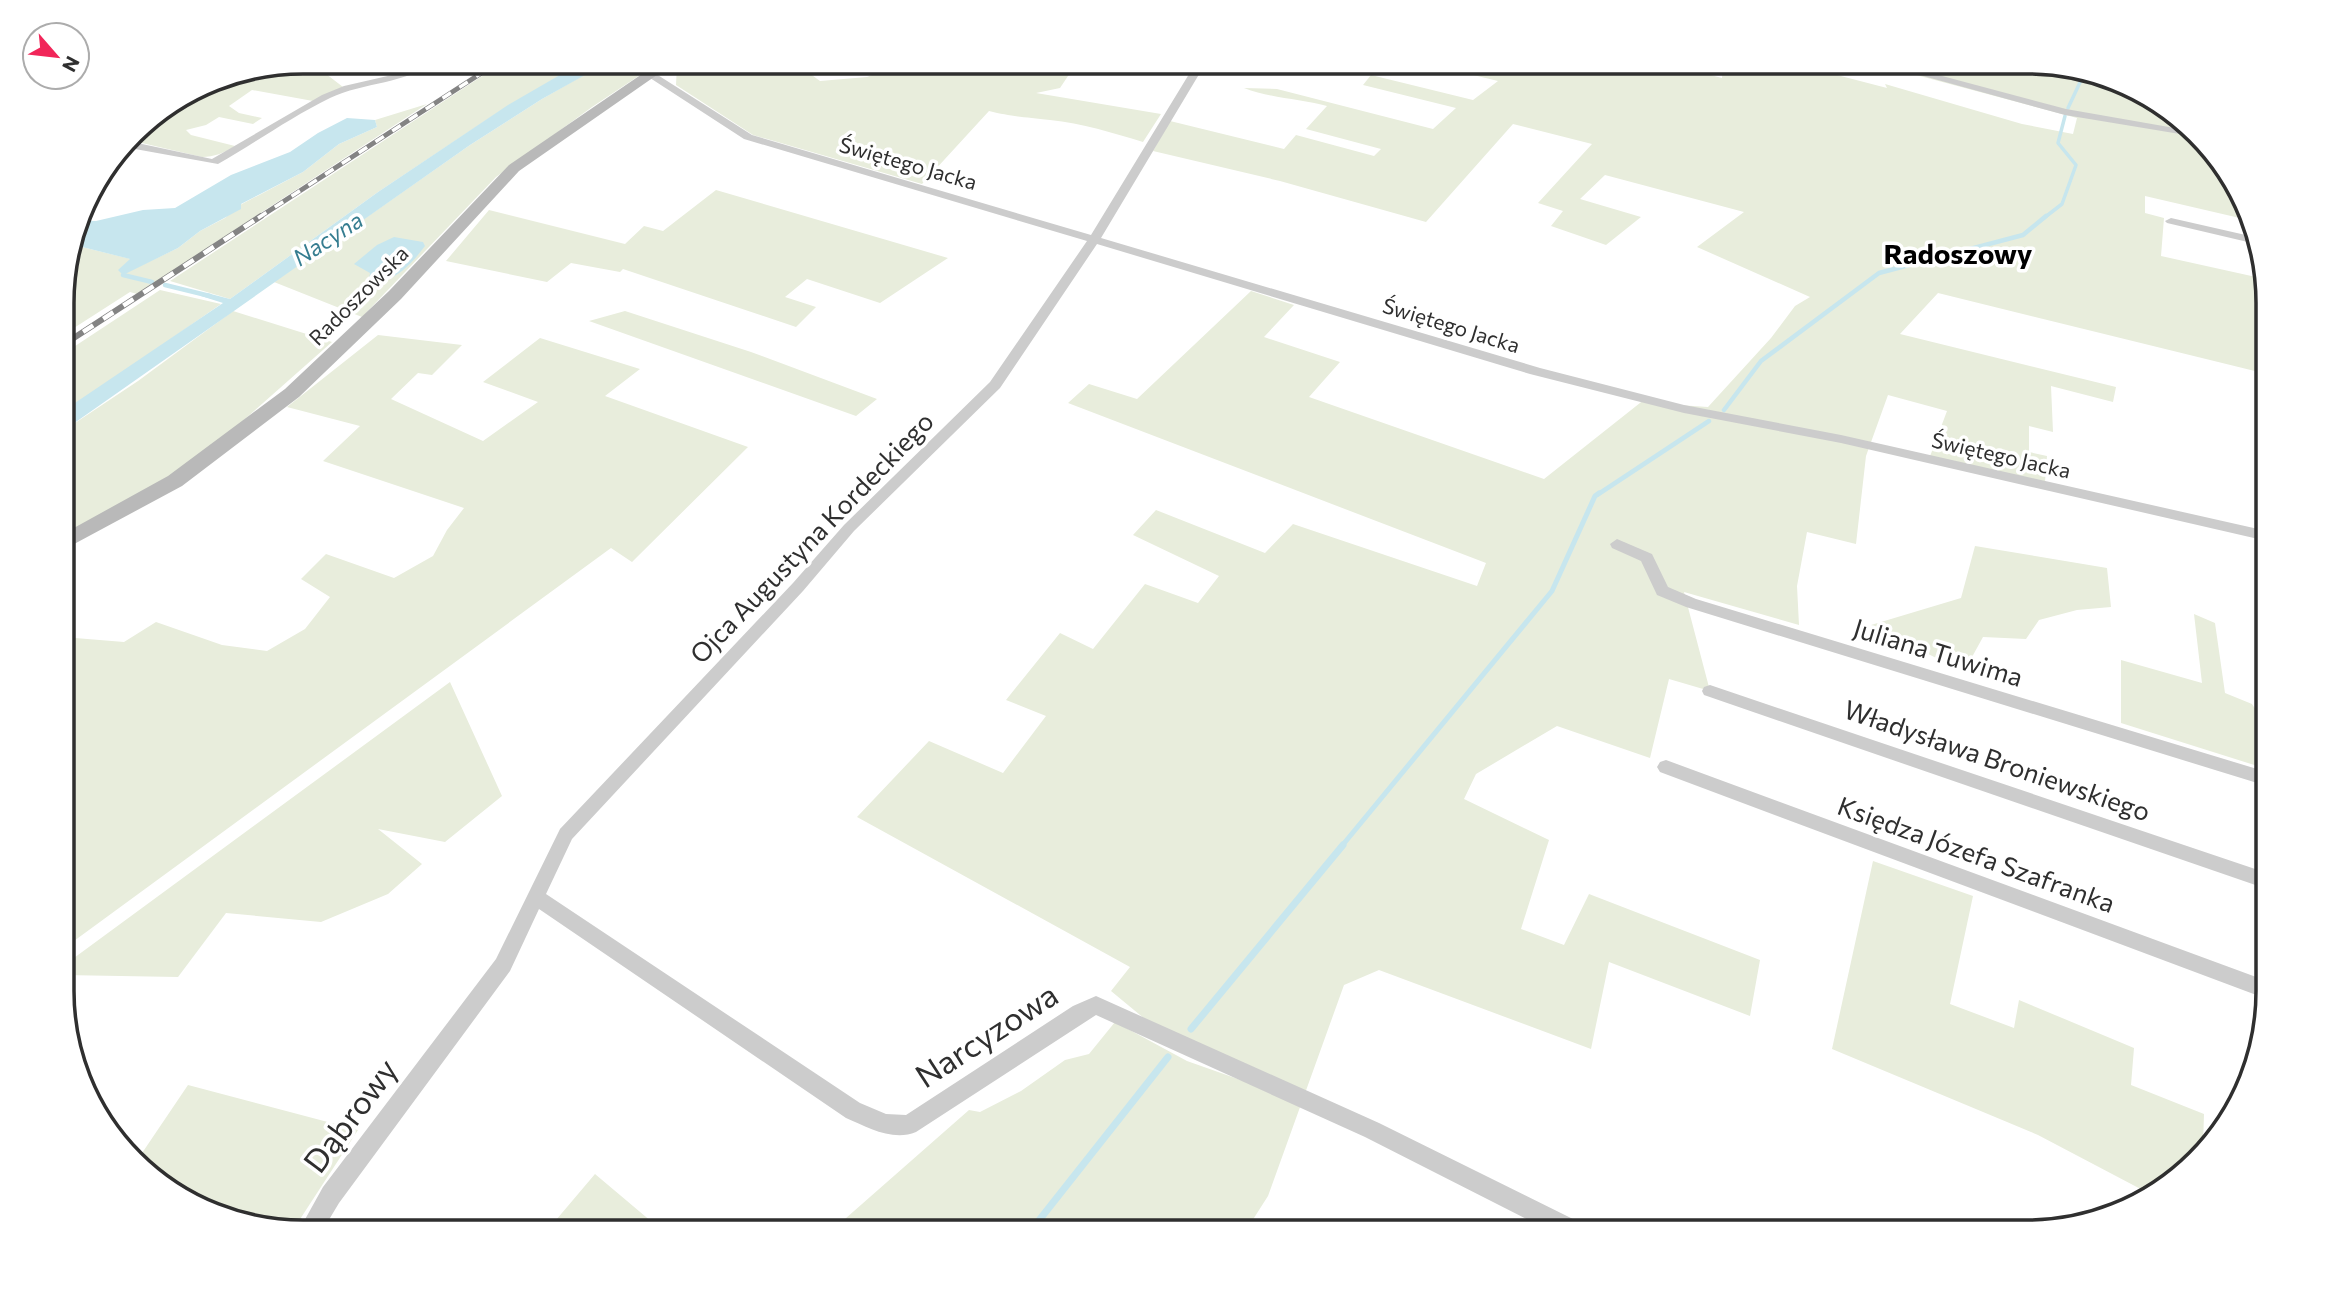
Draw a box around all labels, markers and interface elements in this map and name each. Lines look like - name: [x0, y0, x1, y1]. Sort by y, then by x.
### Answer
- north arrow: [21, 21, 91, 91]
- text: N: [58, 53, 85, 76]
- street label: Świętego Jacka: [837, 131, 980, 194]
- water label: Nacyna: [287, 205, 368, 271]
- district label: Radoszowy: [1884, 236, 2032, 270]
- street label: Radoszowska: [303, 240, 413, 350]
- street label: Świętego Jacka: [1380, 292, 1523, 357]
- street label: Ojca Augustyna Kordeckiego: [683, 405, 939, 669]
- street label: Świętego Jacka: [1929, 426, 2073, 483]
- street label: Juliana Tuwima: [1850, 611, 2027, 692]
- street label: Władysława Broniewskiego: [1840, 693, 2155, 827]
- street label: Księdza Józefa Szafranka: [1834, 789, 2119, 918]
- street label: Narcyzowa: [907, 973, 1065, 1095]
- street label: Dąbrowy: [294, 1050, 405, 1180]

